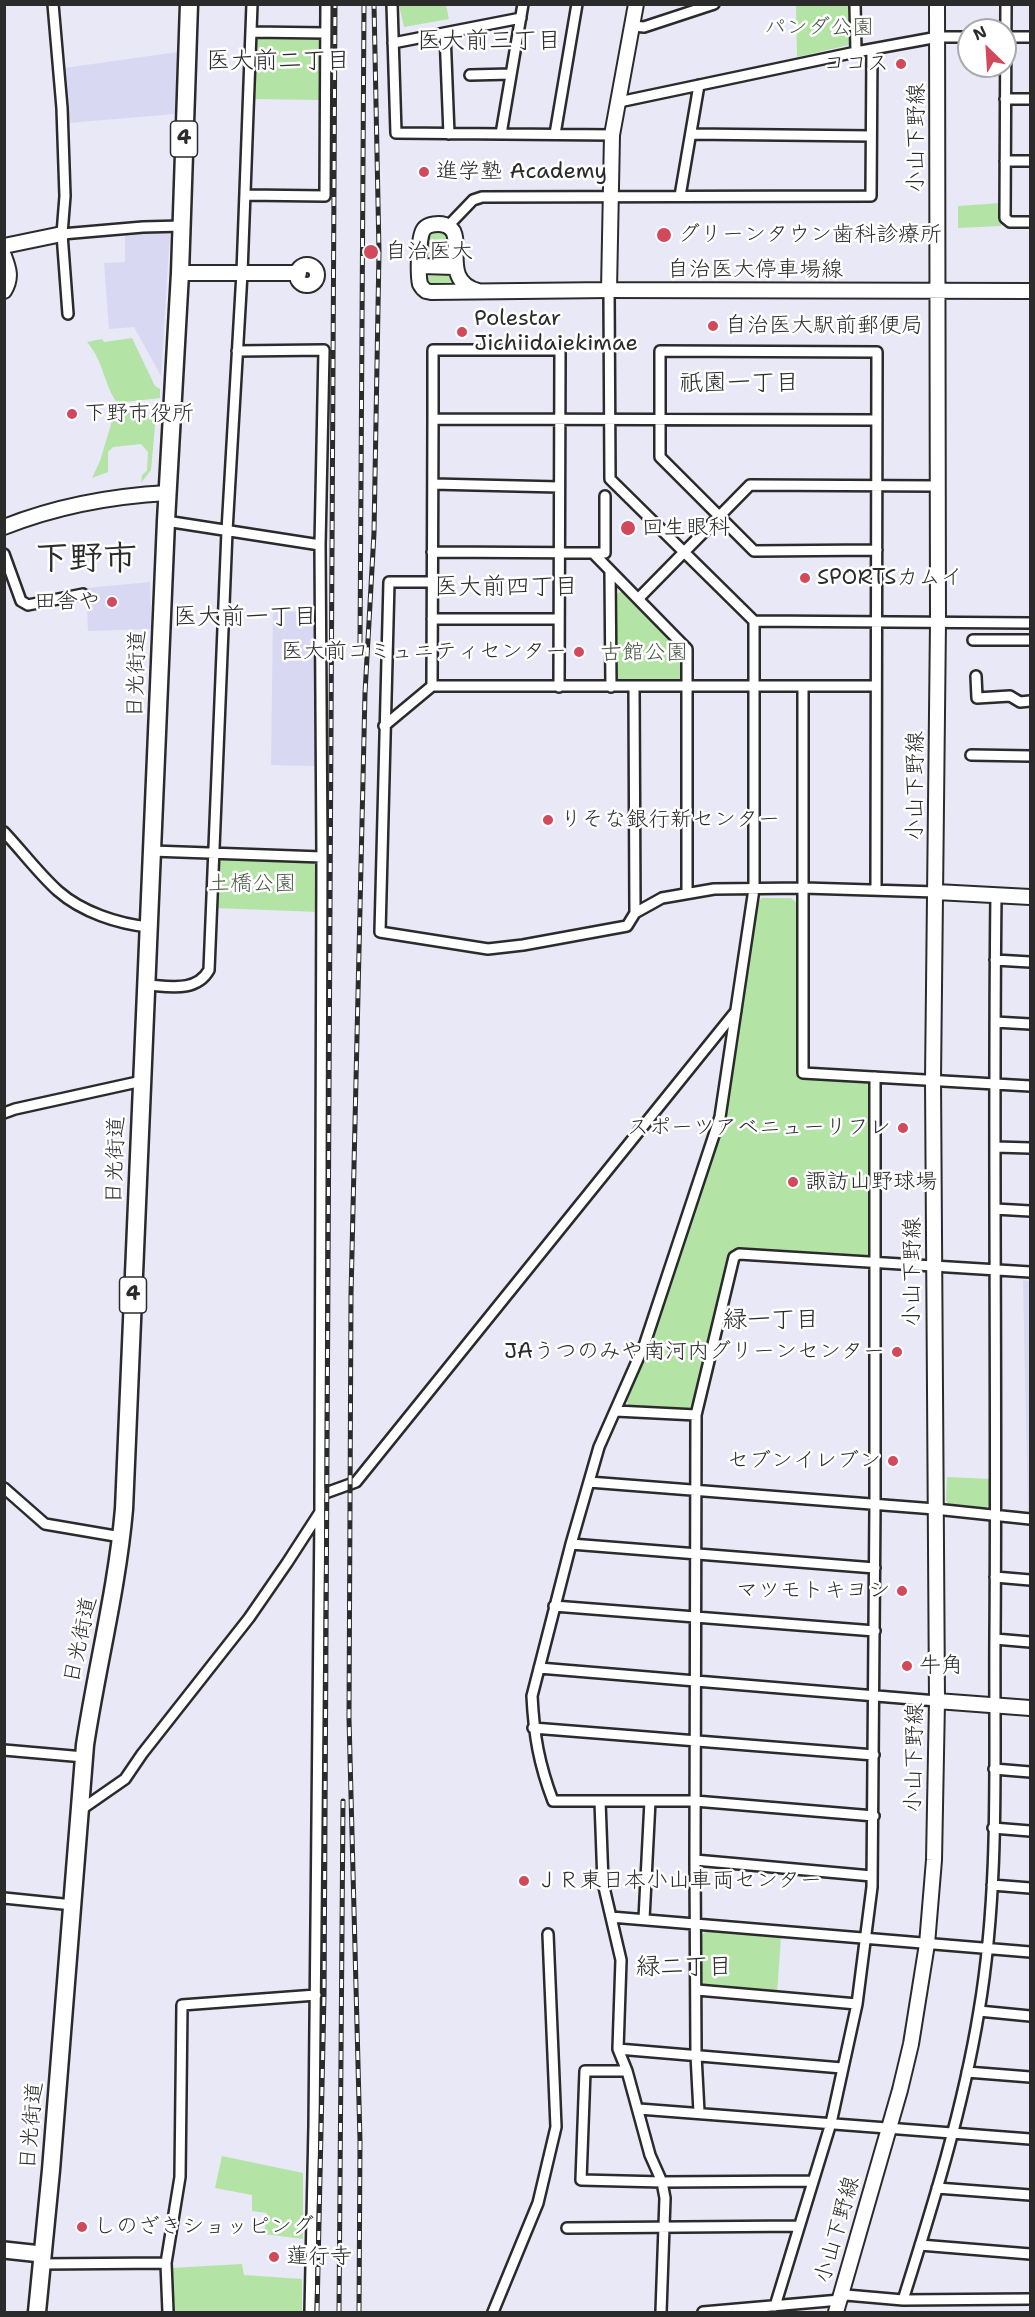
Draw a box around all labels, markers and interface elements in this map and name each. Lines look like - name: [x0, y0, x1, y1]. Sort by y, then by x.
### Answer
- park label: パンダ公園: [764, 15, 874, 41]
- north arrow: [957, 18, 1017, 78]
- text: N: [970, 21, 990, 45]
- district label: 医大前三丁目: [417, 28, 561, 56]
- district label: 医大前二丁目: [206, 48, 350, 76]
- place label: ココス: [823, 51, 889, 77]
- marker: ココス: [894, 57, 908, 71]
- street label: 小山下野線: [904, 83, 930, 193]
- road number: 4: [170, 121, 198, 157]
- place label: 進学塾 Academy: [436, 159, 607, 185]
- marker: 進学塾 Academy: [417, 165, 431, 179]
- place label: グリーンタウン歯科診療所: [678, 222, 942, 248]
- marker: グリーンタウン歯科診療所: [655, 226, 673, 244]
- place label: 自治医大: [385, 239, 473, 265]
- marker: 自治医大: [362, 243, 380, 261]
- street label: 自治医大停車場線: [667, 257, 843, 283]
- place label: Polestar Jichiidaiekimae: [474, 306, 638, 358]
- place label: 自治医大駅前郵便局: [725, 313, 923, 339]
- marker: 自治医大駅前郵便局: [706, 319, 720, 333]
- marker: Polestar Jichiidaiekimae: [455, 325, 469, 339]
- district label: 祇園一丁目: [679, 370, 799, 398]
- place label: 下野市役所: [84, 401, 194, 427]
- marker: 下野市役所: [65, 407, 79, 421]
- place label: 回生眼科: [642, 515, 730, 541]
- marker: 回生眼科: [619, 519, 637, 537]
- district label: 下野市: [35, 540, 137, 580]
- place label: SPORTSカムイ: [817, 565, 962, 591]
- marker: SPORTSカムイ: [798, 571, 812, 585]
- district label: 医大前四丁目: [434, 574, 578, 602]
- place label: 田舎や: [34, 589, 100, 615]
- marker: 田舎や: [105, 595, 119, 609]
- district label: 医大前一丁目: [173, 604, 317, 632]
- street label: 日光街道: [122, 630, 152, 718]
- place label: 医大前コミュニティセンター: [281, 639, 567, 665]
- park label: 古館公園: [600, 640, 688, 666]
- marker: 医大前コミュニティセンター: [572, 645, 586, 659]
- street label: 小山下野線: [903, 731, 929, 841]
- place label: りそな銀行新センター: [560, 807, 780, 833]
- marker: りそな銀行新センター: [541, 813, 555, 827]
- park label: 土橋公園: [208, 871, 296, 897]
- place label: スポーツアベニューリフレ: [627, 1115, 891, 1141]
- street label: 日光街道: [101, 1116, 131, 1204]
- marker: スポーツアベニューリフレ: [896, 1121, 910, 1135]
- place label: 諏訪山野球場: [805, 1169, 937, 1195]
- marker: 諏訪山野球場: [786, 1175, 800, 1189]
- street label: 小山下野線: [900, 1217, 926, 1327]
- road number: 4: [120, 1277, 146, 1313]
- district label: 緑一丁目: [723, 1307, 819, 1335]
- place label: JAうつのみや南河内グリーンセンター: [504, 1339, 885, 1365]
- marker: JAうつのみや南河内グリーンセンター: [890, 1345, 904, 1359]
- place label: セブンイレブン: [727, 1448, 881, 1474]
- marker: セブンイレブン: [886, 1454, 900, 1468]
- place label: マツモトキヨシ: [736, 1578, 890, 1604]
- marker: マツモトキヨシ: [895, 1584, 909, 1598]
- street label: 日光街道: [59, 1594, 103, 1686]
- place label: 牛角: [919, 1653, 963, 1679]
- marker: 牛角: [900, 1659, 914, 1673]
- street label: 小山下野線: [901, 1703, 929, 1813]
- place label: ＪＲ東日本小山車両センター: [536, 1868, 822, 1894]
- marker: ＪＲ東日本小山車両センター: [517, 1874, 531, 1888]
- district label: 緑二丁目: [636, 1954, 732, 1982]
- street label: 日光街道: [15, 2081, 49, 2171]
- street label: 小山下野線: [810, 2173, 866, 2287]
- place label: しのざきショッピング: [94, 2214, 314, 2240]
- marker: しのざきショッピング: [75, 2220, 89, 2234]
- place label: 蓮行寺: [286, 2244, 352, 2270]
- marker: 蓮行寺: [267, 2250, 281, 2264]

